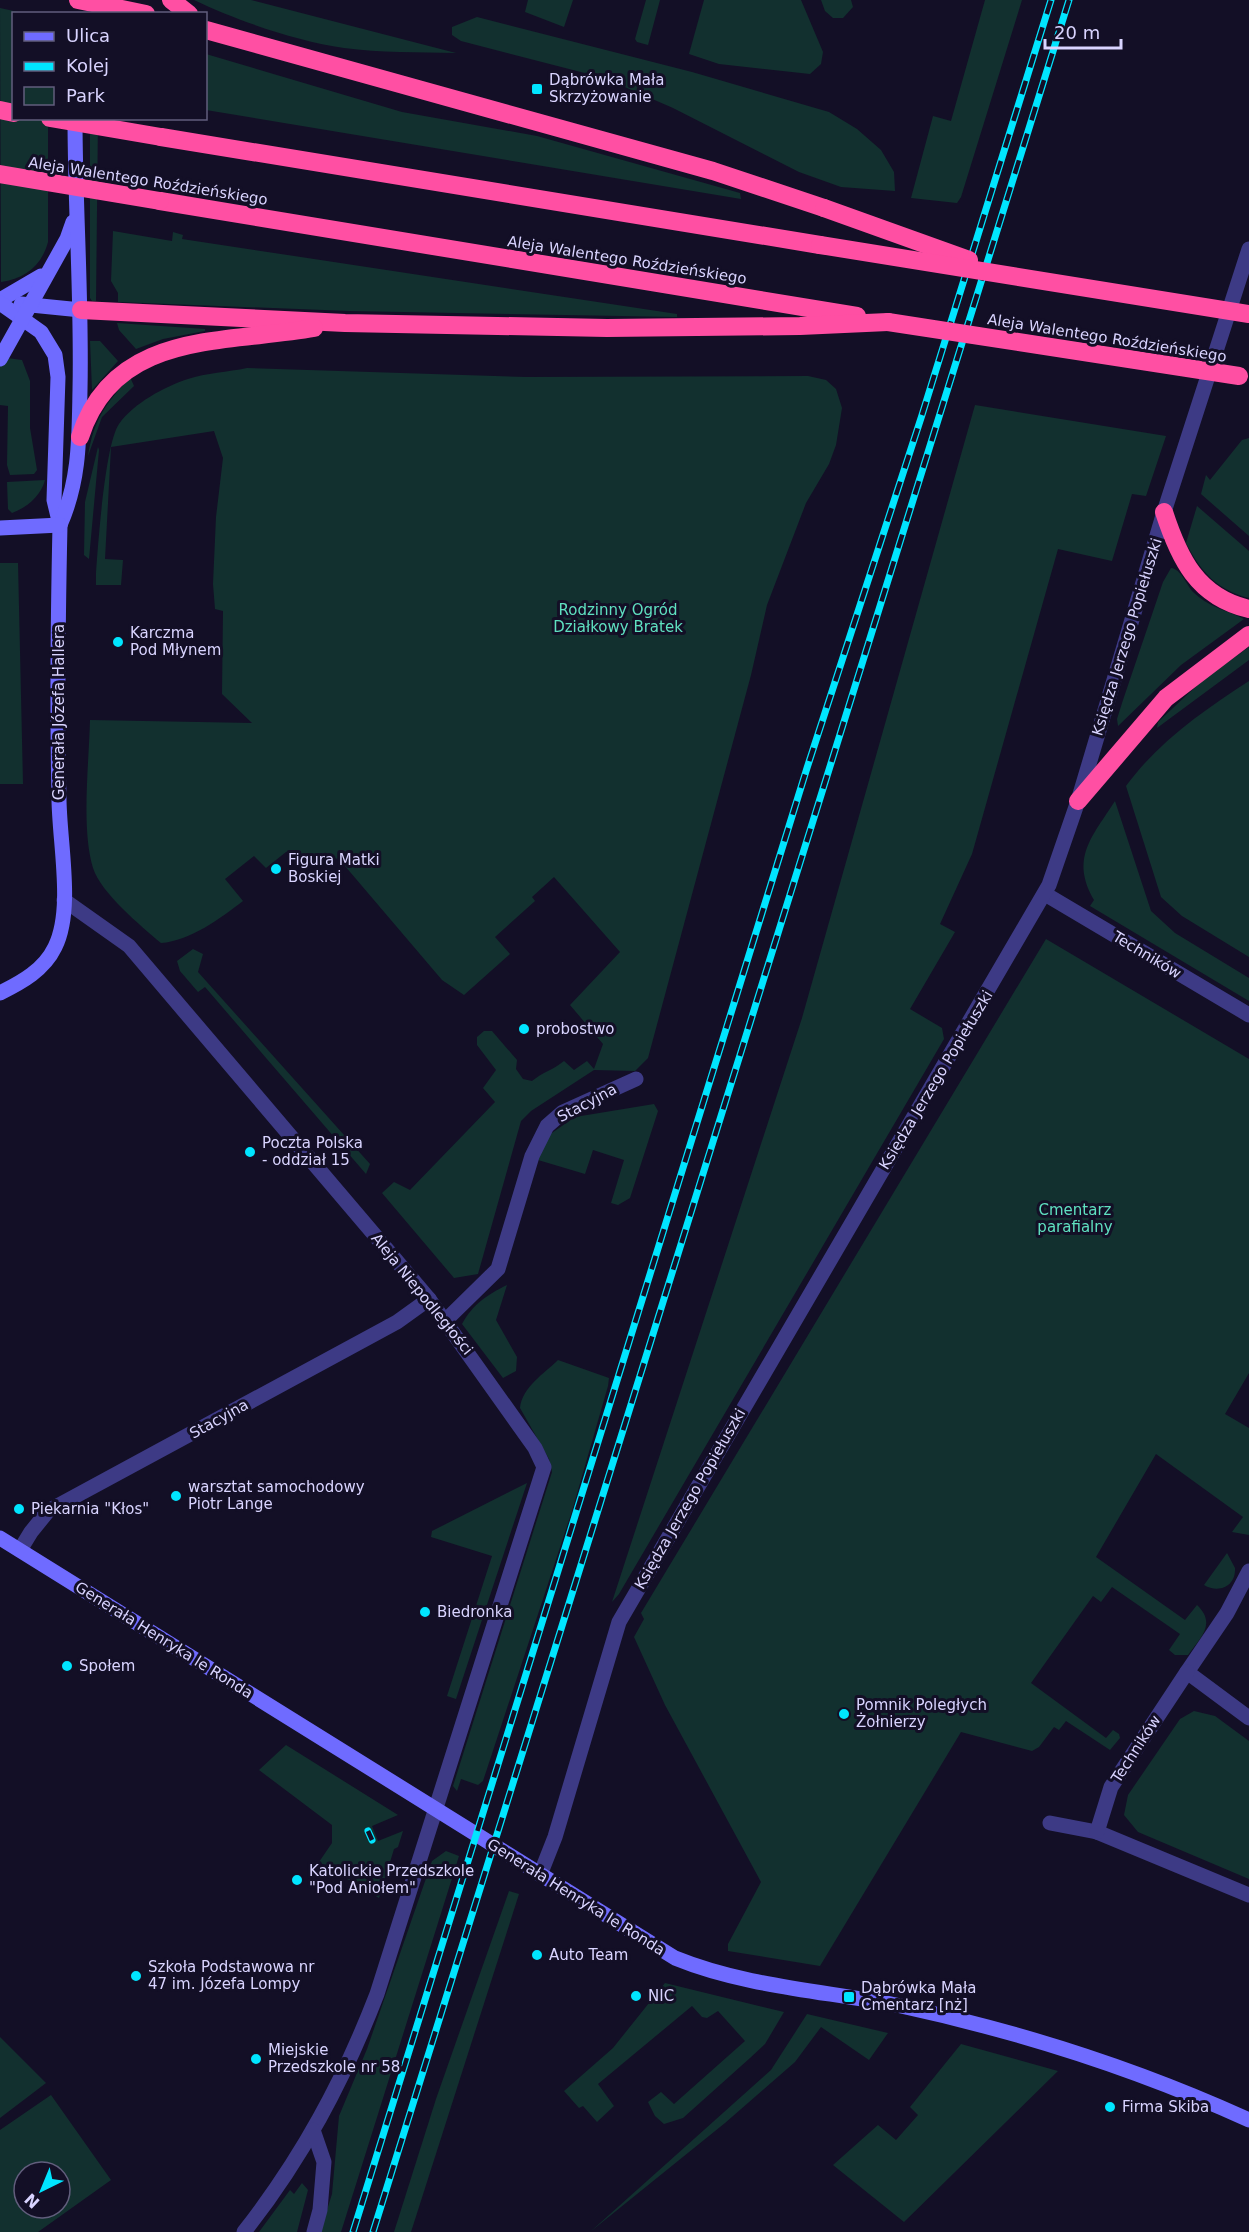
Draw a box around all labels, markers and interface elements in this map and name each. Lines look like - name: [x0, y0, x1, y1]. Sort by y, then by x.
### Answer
- legend: [12, 12, 207, 120]
- scale bar: [1045, 12, 1122, 50]
- text: 20 m: [1054, 22, 1100, 43]
- text: Ulica: [66, 25, 110, 46]
- text: Kolej: [66, 55, 109, 76]
- place label: Dąbrówka Mała Skrzyżowanie: [549, 71, 665, 106]
- marker: Dąbrówka Mała Skrzyżowanie: [530, 82, 544, 96]
- text: Park: [66, 85, 105, 106]
- street label: Aleja Walentego Roździeńskiego: [27, 153, 269, 209]
- street label: Aleja Walentego Roździeńskiego: [506, 232, 748, 288]
- street label: Aleja Walentego Roździeńskiego: [986, 310, 1228, 366]
- street label: Księdza Jerzego Popiełuszki: [1088, 536, 1166, 738]
- park label: Rodzinny Ogród Działkowy Bratek: [553, 601, 683, 636]
- street label: Generała Józefa Hallera: [50, 624, 68, 800]
- place label: Karczma Pod Młynem: [130, 624, 221, 659]
- marker: Karczma Pod Młynem: [111, 635, 125, 649]
- place label: Figura Matki Boskiej: [288, 851, 380, 886]
- marker: Figura Matki Boskiej: [269, 862, 283, 876]
- street label: Techników: [1109, 927, 1185, 983]
- street label: Księdza Jerzego Popiełuszki: [875, 987, 997, 1173]
- place label: probostwo: [536, 1020, 614, 1038]
- marker: probostwo: [517, 1022, 531, 1036]
- street label: Stacyjna: [554, 1080, 620, 1126]
- place label: Poczta Polska - oddział 15: [262, 1134, 363, 1169]
- marker: Poczta Polska - oddział 15: [243, 1145, 257, 1159]
- park label: Cmentarz parafialny: [1037, 1201, 1113, 1236]
- street label: Aleja Niepodległości: [367, 1230, 477, 1358]
- street label: Stacyjna: [186, 1395, 252, 1443]
- street label: Księdza Jerzego Popiełuszki: [631, 1405, 749, 1593]
- place label: warsztat samochodowy Piotr Lange: [188, 1478, 365, 1513]
- marker: warsztat samochodowy Piotr Lange: [169, 1489, 183, 1503]
- place label: Piekarnia "Kłos": [31, 1500, 149, 1518]
- marker: Piekarnia "Kłos": [12, 1502, 26, 1516]
- street label: Generała Henryka le Ronda: [72, 1578, 256, 1702]
- place label: Biedronka: [437, 1603, 512, 1621]
- marker: Biedronka: [418, 1605, 432, 1619]
- place label: Społem: [79, 1657, 135, 1675]
- marker: Społem: [60, 1659, 74, 1673]
- place label: Pomnik Poległych Żołnierzy: [856, 1696, 987, 1731]
- marker: Pomnik Poległych Żołnierzy: [837, 1707, 851, 1721]
- street label: Techników: [1107, 1712, 1164, 1787]
- street label: Generała Henryka le Ronda: [484, 1835, 668, 1959]
- place label: Katolickie Przedszkole "Pod Aniołem": [309, 1862, 474, 1897]
- marker: Katolickie Przedszkole "Pod Aniołem": [290, 1873, 304, 1887]
- place label: Auto Team: [549, 1946, 628, 1964]
- marker: Auto Team: [530, 1948, 544, 1962]
- place label: Szkoła Podstawowa nr 47 im. Józefa Lompy: [148, 1958, 315, 1993]
- marker: Szkoła Podstawowa nr 47 im. Józefa Lompy: [129, 1969, 143, 1983]
- place label: Dąbrówka Mała Cmentarz [nż]: [861, 1979, 977, 2014]
- place label: NIC: [648, 1987, 674, 2005]
- marker: NIC: [629, 1989, 643, 2003]
- marker: Dąbrówka Mała Cmentarz [nż]: [842, 1990, 856, 2004]
- place label: Miejskie Przedszkole nr 58: [268, 2041, 400, 2076]
- marker: Miejskie Przedszkole nr 58: [249, 2052, 263, 2066]
- place label: Firma Skiba: [1122, 2098, 1209, 2116]
- marker: Firma Skiba: [1103, 2100, 1117, 2114]
- north arrow: [12, 2160, 72, 2220]
- text: N: [21, 2189, 43, 2212]

